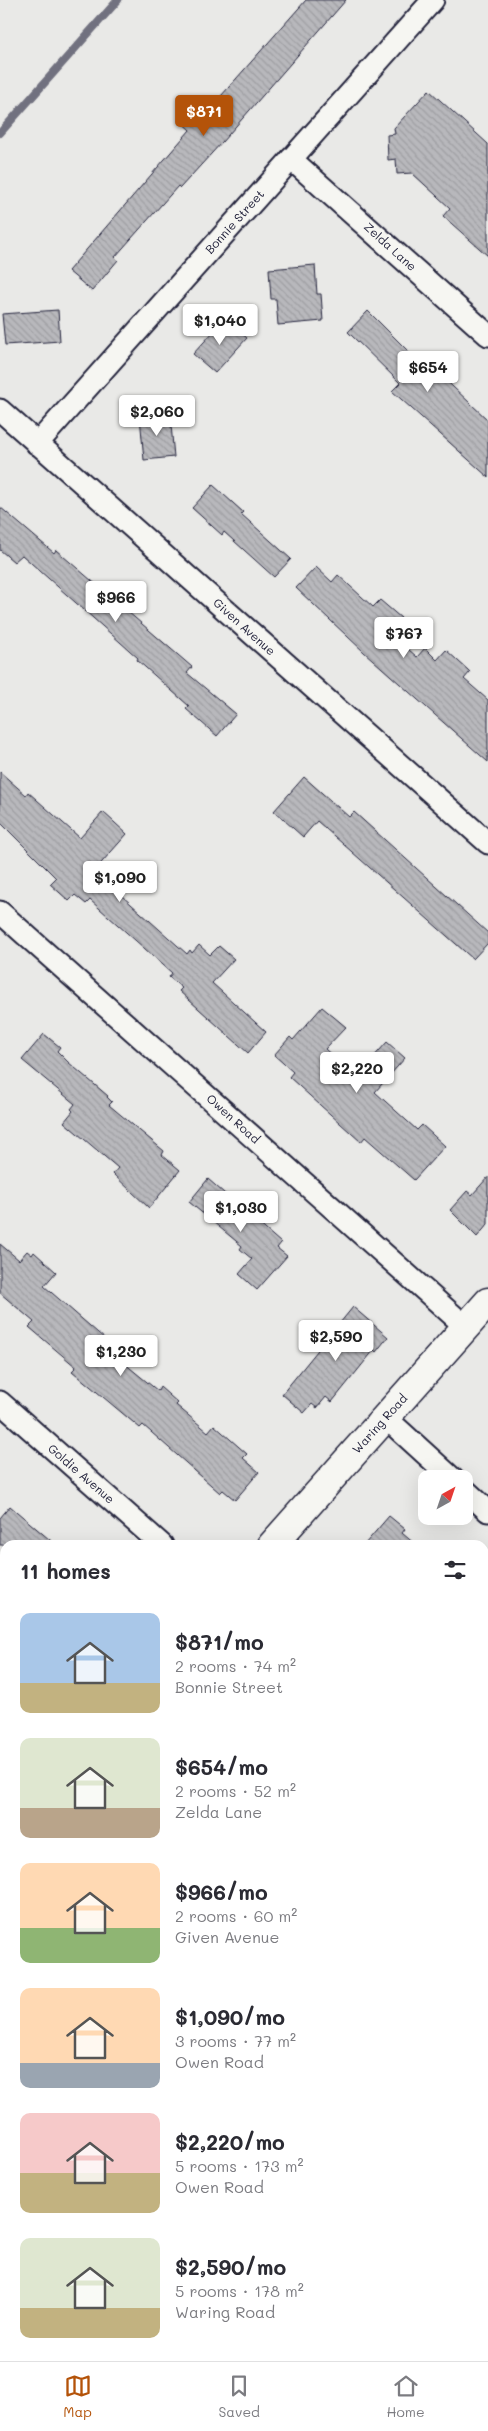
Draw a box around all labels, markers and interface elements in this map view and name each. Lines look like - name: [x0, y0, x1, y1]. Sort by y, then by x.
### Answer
- pin: $871: [174, 94, 234, 137]
- text: $871: [186, 100, 222, 121]
- street label: Bonnie Street: [201, 186, 267, 257]
- street label: Zelda Lane: [361, 218, 420, 274]
- pin: $1,040: [179, 304, 261, 346]
- text: $1,040: [194, 309, 246, 330]
- pin: $654: [398, 350, 458, 393]
- text: $654: [408, 356, 448, 377]
- pin: $2,060: [116, 394, 198, 437]
- text: $2,060: [130, 400, 184, 421]
- pin: $966: [86, 580, 146, 623]
- text: $966: [97, 586, 135, 607]
- street label: Given Avenue: [210, 594, 279, 658]
- pin: $767: [374, 616, 434, 659]
- text: $767: [385, 622, 423, 643]
- pin: $1,090: [79, 860, 161, 903]
- text: $1,090: [94, 866, 146, 887]
- pin: $2,220: [316, 1052, 398, 1094]
- text: $2,220: [331, 1057, 383, 1078]
- street label: Owen Road: [204, 1090, 264, 1147]
- pin: $1,030: [200, 1190, 282, 1233]
- text: $1,030: [215, 1196, 267, 1217]
- pin: $2,590: [295, 1320, 377, 1362]
- text: $2,590: [310, 1325, 363, 1346]
- pin: $1,230: [80, 1334, 162, 1377]
- text: $1,230: [96, 1340, 146, 1361]
- street label: Waring Road: [348, 1390, 411, 1457]
- street label: Goldie Avenue: [45, 1440, 118, 1507]
- north arrow: [418, 1470, 472, 1525]
- map controls: [418, 1470, 473, 1525]
- icon: filters: [441, 1556, 469, 1584]
- text: 11 homes: [20, 1557, 111, 1584]
- text: $871/mo: [175, 1628, 264, 1655]
- icon: home: [60, 1633, 120, 1693]
- text: 2 rooms · 74 m²: [175, 1655, 296, 1676]
- text: Bonnie Street: [175, 1676, 283, 1697]
- text: $654/mo: [175, 1753, 268, 1780]
- icon: home: [60, 1758, 120, 1818]
- text: 2 rooms · 52 m²: [175, 1780, 296, 1801]
- text: Zelda Lane: [175, 1801, 262, 1822]
- text: $966/mo: [175, 1878, 268, 1905]
- icon: home: [60, 1883, 120, 1943]
- text: 2 rooms · 60 m²: [175, 1905, 297, 1926]
- text: Given Avenue: [175, 1926, 279, 1947]
- text: $1,090/mo: [175, 2003, 285, 2030]
- icon: home: [60, 2008, 120, 2068]
- text: 3 rooms · 77 m²: [175, 2030, 296, 2051]
- text: Owen Road: [175, 2051, 264, 2072]
- text: $2,220/mo: [175, 2128, 285, 2155]
- icon: home: [60, 2133, 120, 2193]
- text: 5 rooms · 173 m²: [175, 2155, 304, 2176]
- text: Owen Road: [175, 2176, 264, 2197]
- text: $2,590/mo: [175, 2253, 286, 2280]
- icon: home: [60, 2258, 120, 2318]
- text: 5 rooms · 178 m²: [175, 2280, 304, 2301]
- text: Waring Road: [175, 2301, 275, 2322]
- tab: Map: [63, 2372, 92, 2421]
- tab: Saved: [218, 2372, 260, 2421]
- tab: Home: [387, 2372, 425, 2421]

